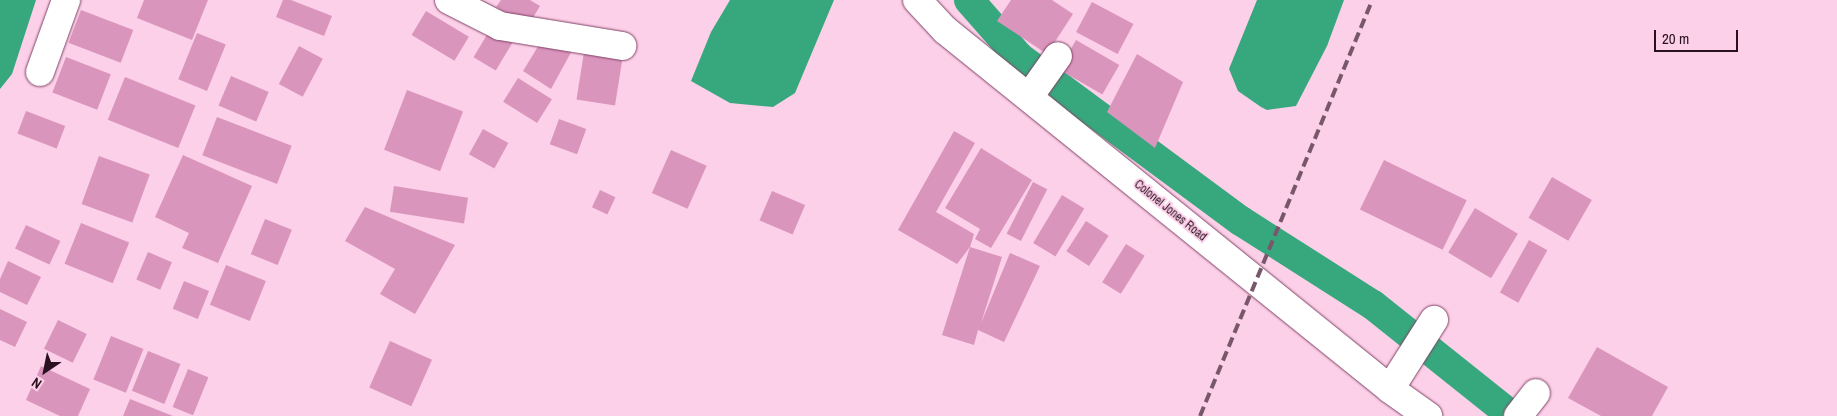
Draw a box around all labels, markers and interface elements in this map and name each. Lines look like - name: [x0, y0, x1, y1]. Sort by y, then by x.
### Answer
- scale bar: [1657, 20, 1741, 52]
- text: 20 m: [1662, 28, 1689, 49]
- street label: Colonel Jones Road: [1131, 178, 1209, 244]
- north arrow: [20, 346, 70, 396]
- text: N: [28, 374, 45, 393]

